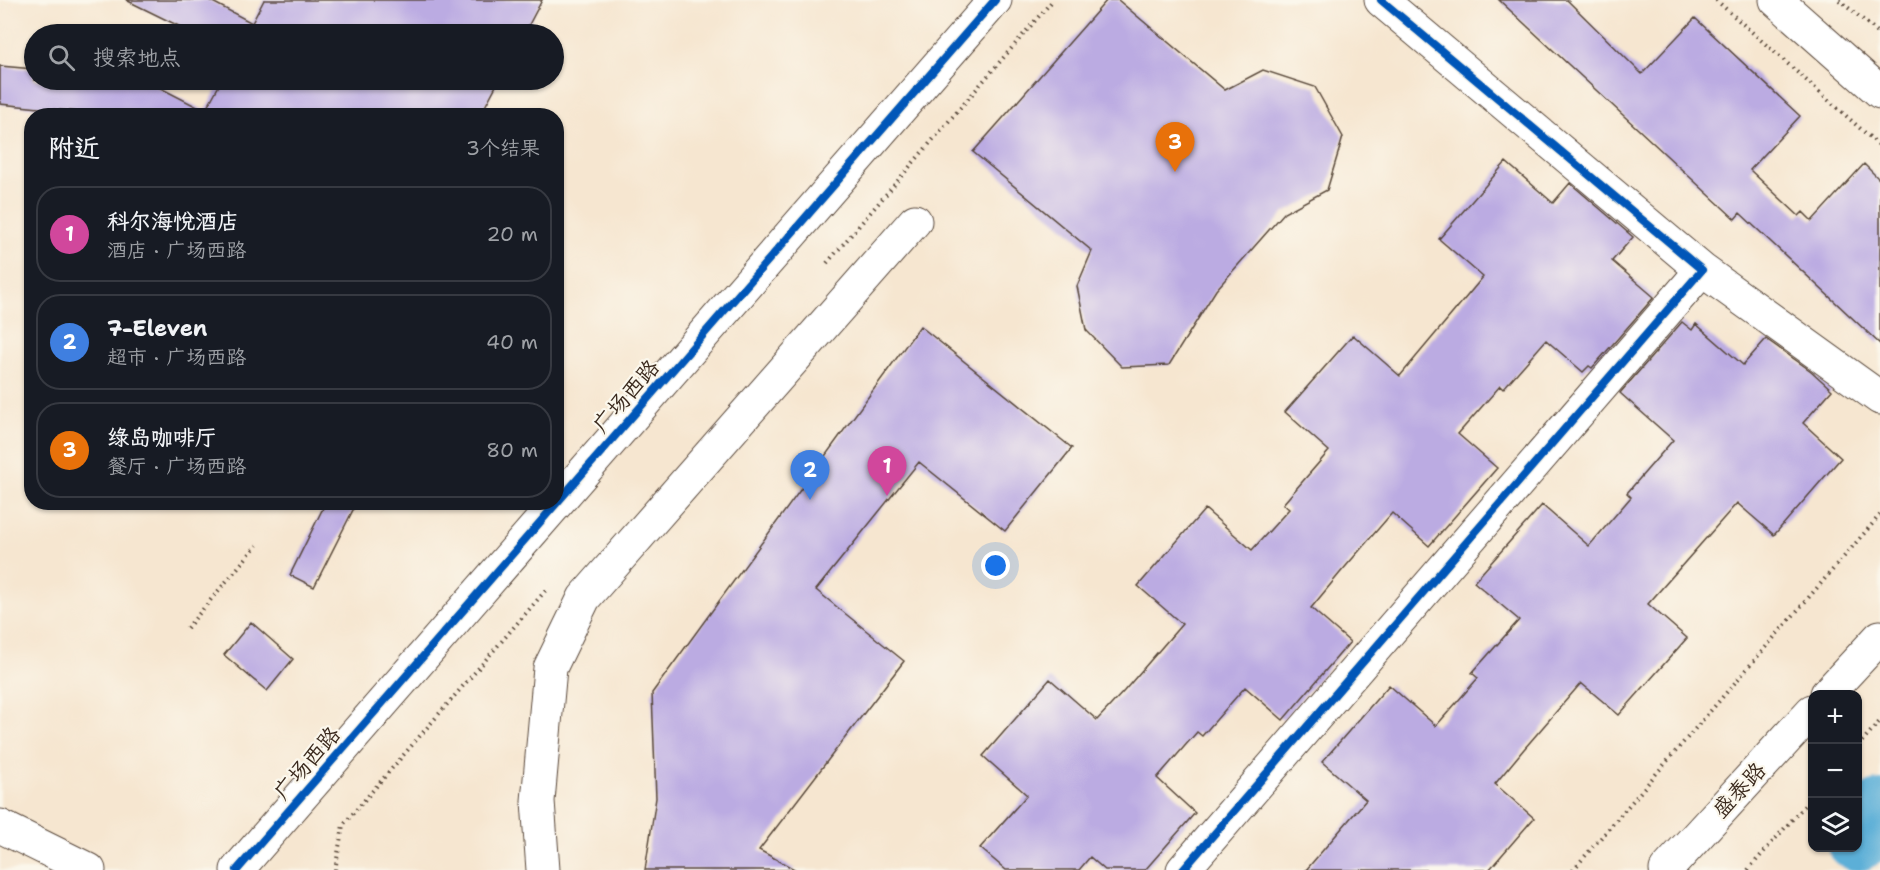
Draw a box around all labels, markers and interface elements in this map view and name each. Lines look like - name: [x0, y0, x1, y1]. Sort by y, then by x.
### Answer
- search box: [24, 24, 564, 90]
- icon: search: [45, 41, 78, 74]
- text: 搜索地点: [93, 43, 181, 72]
- pin: 3: [1156, 122, 1194, 172]
- text: 附近: [48, 130, 100, 165]
- text: 3个结果: [466, 135, 540, 161]
- text: 科尔海悦酒店: [107, 207, 239, 236]
- text: 1: [65, 221, 74, 247]
- text: 20 m: [487, 221, 538, 247]
- text: 酒店 · 广场西路: [107, 237, 246, 263]
- text: 7-Eleven: [107, 314, 207, 343]
- text: 2: [63, 329, 77, 355]
- text: 40 m: [486, 329, 538, 355]
- text: 超市 · 广场西路: [107, 344, 246, 370]
- street label: 广场西路: [586, 353, 666, 439]
- text: 绿岛咖啡厅: [107, 423, 217, 452]
- text: 3: [63, 437, 77, 463]
- text: 80 m: [486, 437, 538, 463]
- pin: 1: [868, 446, 906, 496]
- pin: 2: [790, 450, 830, 500]
- text: 餐厅 · 广场西路: [107, 453, 246, 479]
- your location: [981, 551, 1010, 580]
- map controls: [1808, 690, 1862, 852]
- button: +: [1808, 690, 1862, 744]
- street label: 广场西路: [267, 720, 347, 806]
- button: −: [1808, 744, 1862, 798]
- street label: 盛泰路: [1706, 756, 1772, 824]
- button: layers: [1808, 798, 1862, 852]

